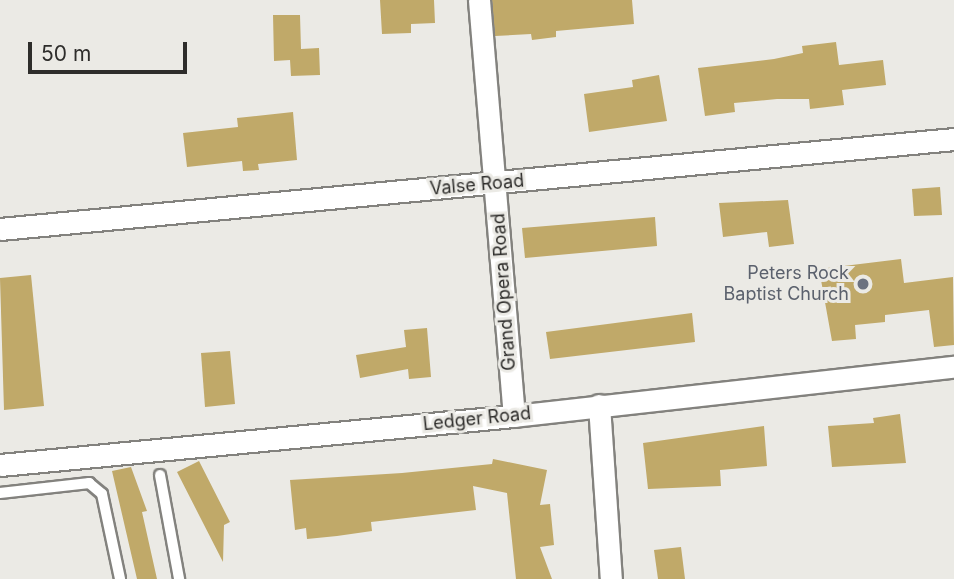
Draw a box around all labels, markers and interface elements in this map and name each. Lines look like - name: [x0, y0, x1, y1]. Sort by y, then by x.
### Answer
- scale bar: [32, 28, 191, 72]
- text: 50 m: [41, 41, 91, 66]
- street label: Valse Road: [429, 170, 525, 200]
- street label: Grand Opera Road: [488, 213, 520, 371]
- place label: Peters Rock Baptist Church: [724, 263, 849, 306]
- marker: Peters Rock Baptist Church: [855, 276, 871, 292]
- street label: Ledger Road: [422, 403, 532, 435]

